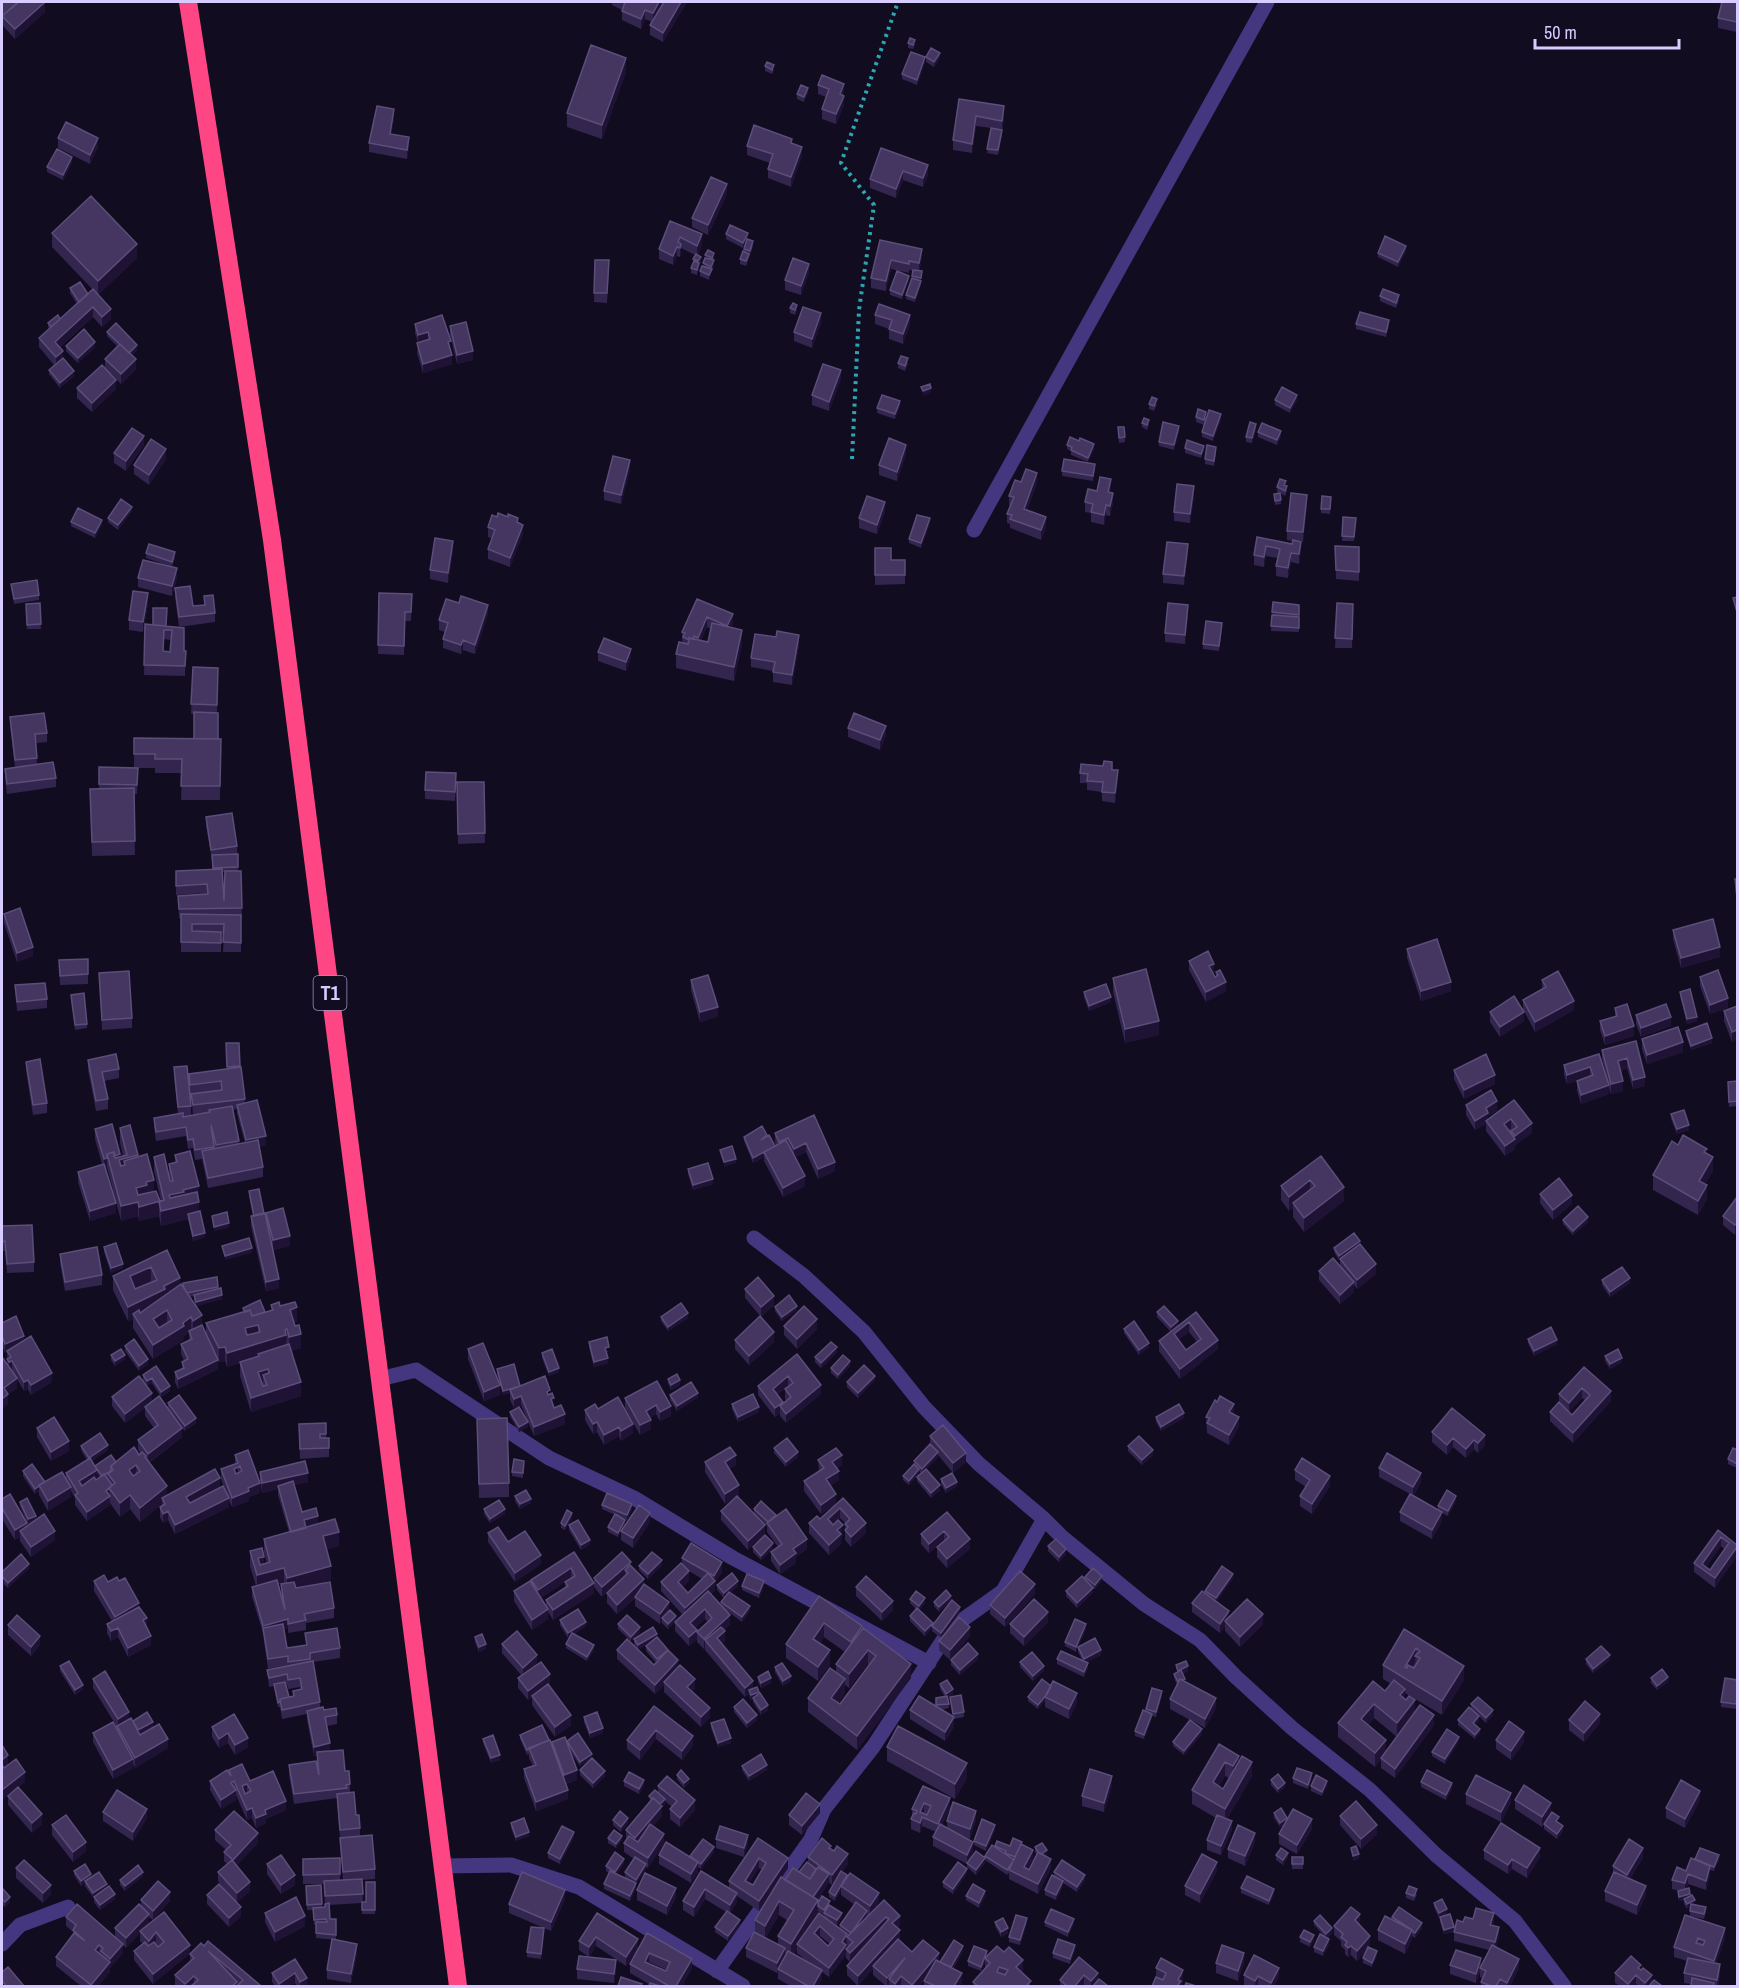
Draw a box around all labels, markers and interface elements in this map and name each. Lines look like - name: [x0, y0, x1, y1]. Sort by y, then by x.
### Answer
- scale bar: [1535, 12, 1679, 50]
- text: 50 m: [1544, 20, 1577, 45]
- road number: T1: [314, 976, 346, 1010]

